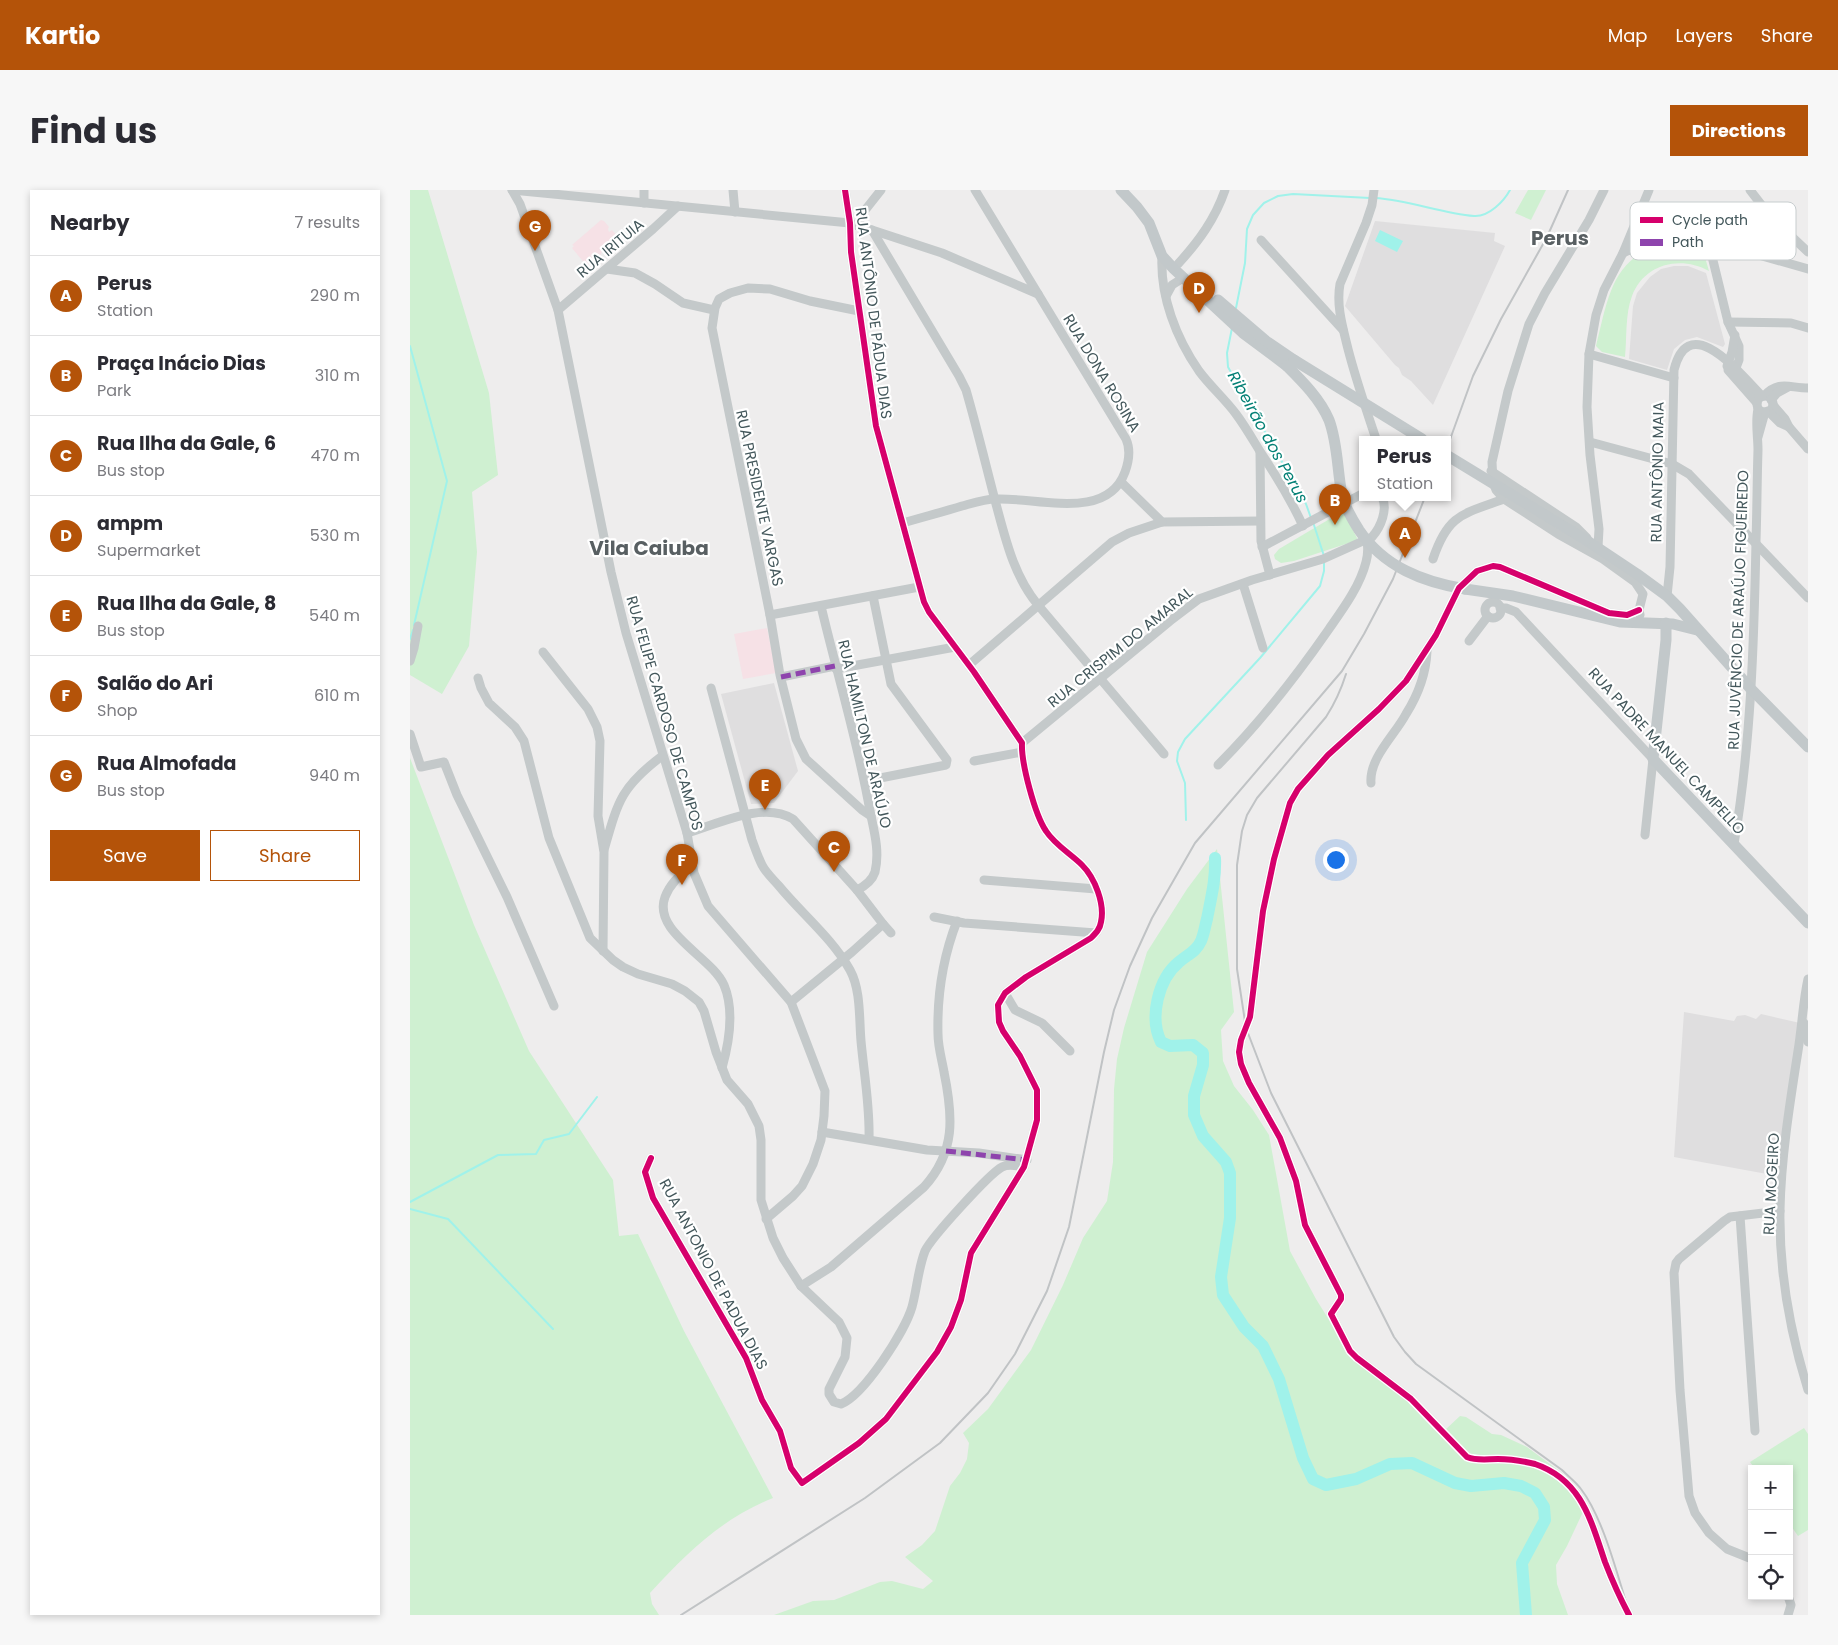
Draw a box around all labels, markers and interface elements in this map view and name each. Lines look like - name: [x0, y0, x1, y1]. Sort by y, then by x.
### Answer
- text: Kartio: [25, 19, 100, 52]
- text: Map: [1608, 23, 1648, 48]
- text: Layers: [1676, 23, 1733, 48]
- text: Share: [1761, 23, 1813, 48]
- button: Directions: [1670, 105, 1808, 156]
- text: Find us: [30, 106, 157, 155]
- legend: [1630, 202, 1796, 260]
- street label: RUA ANTÔNIO DE PÁDUA DIAS: [851, 206, 897, 420]
- text: Nearby: [50, 208, 130, 237]
- pin: G: [519, 210, 551, 251]
- text: Cycle path: [1672, 210, 1748, 230]
- text: 7 results: [294, 211, 360, 234]
- street label: RUA IRITUIA: [572, 214, 648, 282]
- district label: Perus: [1531, 224, 1589, 252]
- text: Path: [1672, 232, 1704, 252]
- text: Perus: [97, 270, 152, 297]
- pin: D: [1183, 272, 1215, 313]
- text: A: [60, 284, 72, 307]
- text: 290 m: [310, 284, 360, 307]
- text: Station: [97, 299, 153, 322]
- street label: RUA DONA ROSINA: [1058, 310, 1146, 436]
- text: Praça Inácio Dias: [97, 350, 266, 377]
- text: B: [61, 364, 71, 387]
- text: 310 m: [315, 364, 360, 387]
- water label: Ribeirão dos Perus: [1222, 367, 1314, 507]
- text: Park: [97, 379, 131, 402]
- street label: RUA ANTÔNIO MAIA: [1645, 401, 1669, 543]
- street label: RUA PRESIDENTE VARGAS: [731, 408, 789, 588]
- text: Rua Ilha da Gale, 6: [97, 430, 276, 457]
- popup: [1359, 436, 1451, 501]
- text: Perus: [1377, 443, 1432, 470]
- text: C: [60, 444, 72, 467]
- text: 470 m: [310, 444, 360, 467]
- text: Bus stop: [97, 459, 165, 482]
- street label: RUA JUVÊNCIO DE ARAÚJO FIGUEIREDO: [1723, 469, 1753, 750]
- text: Station: [1377, 472, 1433, 495]
- pin: B: [1319, 484, 1351, 525]
- text: ampm: [97, 510, 163, 537]
- pin: A: [1389, 517, 1421, 558]
- text: D: [60, 524, 72, 547]
- text: 530 m: [310, 524, 360, 547]
- district label: Vila Caiuba: [589, 534, 709, 562]
- text: Supermarket: [97, 539, 201, 562]
- street label: RUA CRISPIM DO AMARAL: [1043, 582, 1197, 712]
- text: Rua Ilha da Gale, 8: [97, 590, 276, 617]
- street label: RUA FELIPE CARDOSO DE CAMPOS: [621, 593, 709, 833]
- text: E: [62, 604, 70, 627]
- text: 540 m: [309, 604, 360, 627]
- text: Bus stop: [97, 619, 165, 642]
- street label: RUA HAMILTON DE ARAÚJO: [833, 638, 897, 831]
- street label: RUA PADRE MANUEL CAMPELLO: [1584, 663, 1750, 839]
- text: Salão do Ari: [97, 670, 213, 697]
- text: F: [62, 684, 70, 707]
- text: 610 m: [314, 684, 360, 707]
- text: Shop: [97, 699, 138, 722]
- text: Rua Almofada: [97, 750, 237, 777]
- text: G: [60, 764, 72, 787]
- text: 940 m: [309, 764, 360, 787]
- pin: E: [749, 769, 781, 810]
- text: Bus stop: [97, 779, 165, 802]
- button: Save: [50, 830, 200, 881]
- button: Share: [210, 830, 360, 881]
- pin: C: [818, 831, 850, 872]
- pin: F: [666, 844, 698, 885]
- your location: [1323, 847, 1349, 873]
- street label: RUA MOGEIRO: [1758, 1132, 1784, 1235]
- street label: RUA ANTONIO DE PADUA DIAS: [655, 1175, 773, 1373]
- map controls: [1748, 1465, 1793, 1600]
- button: +: [1748, 1465, 1793, 1510]
- button: −: [1748, 1510, 1793, 1555]
- button: locate: [1748, 1555, 1793, 1600]

